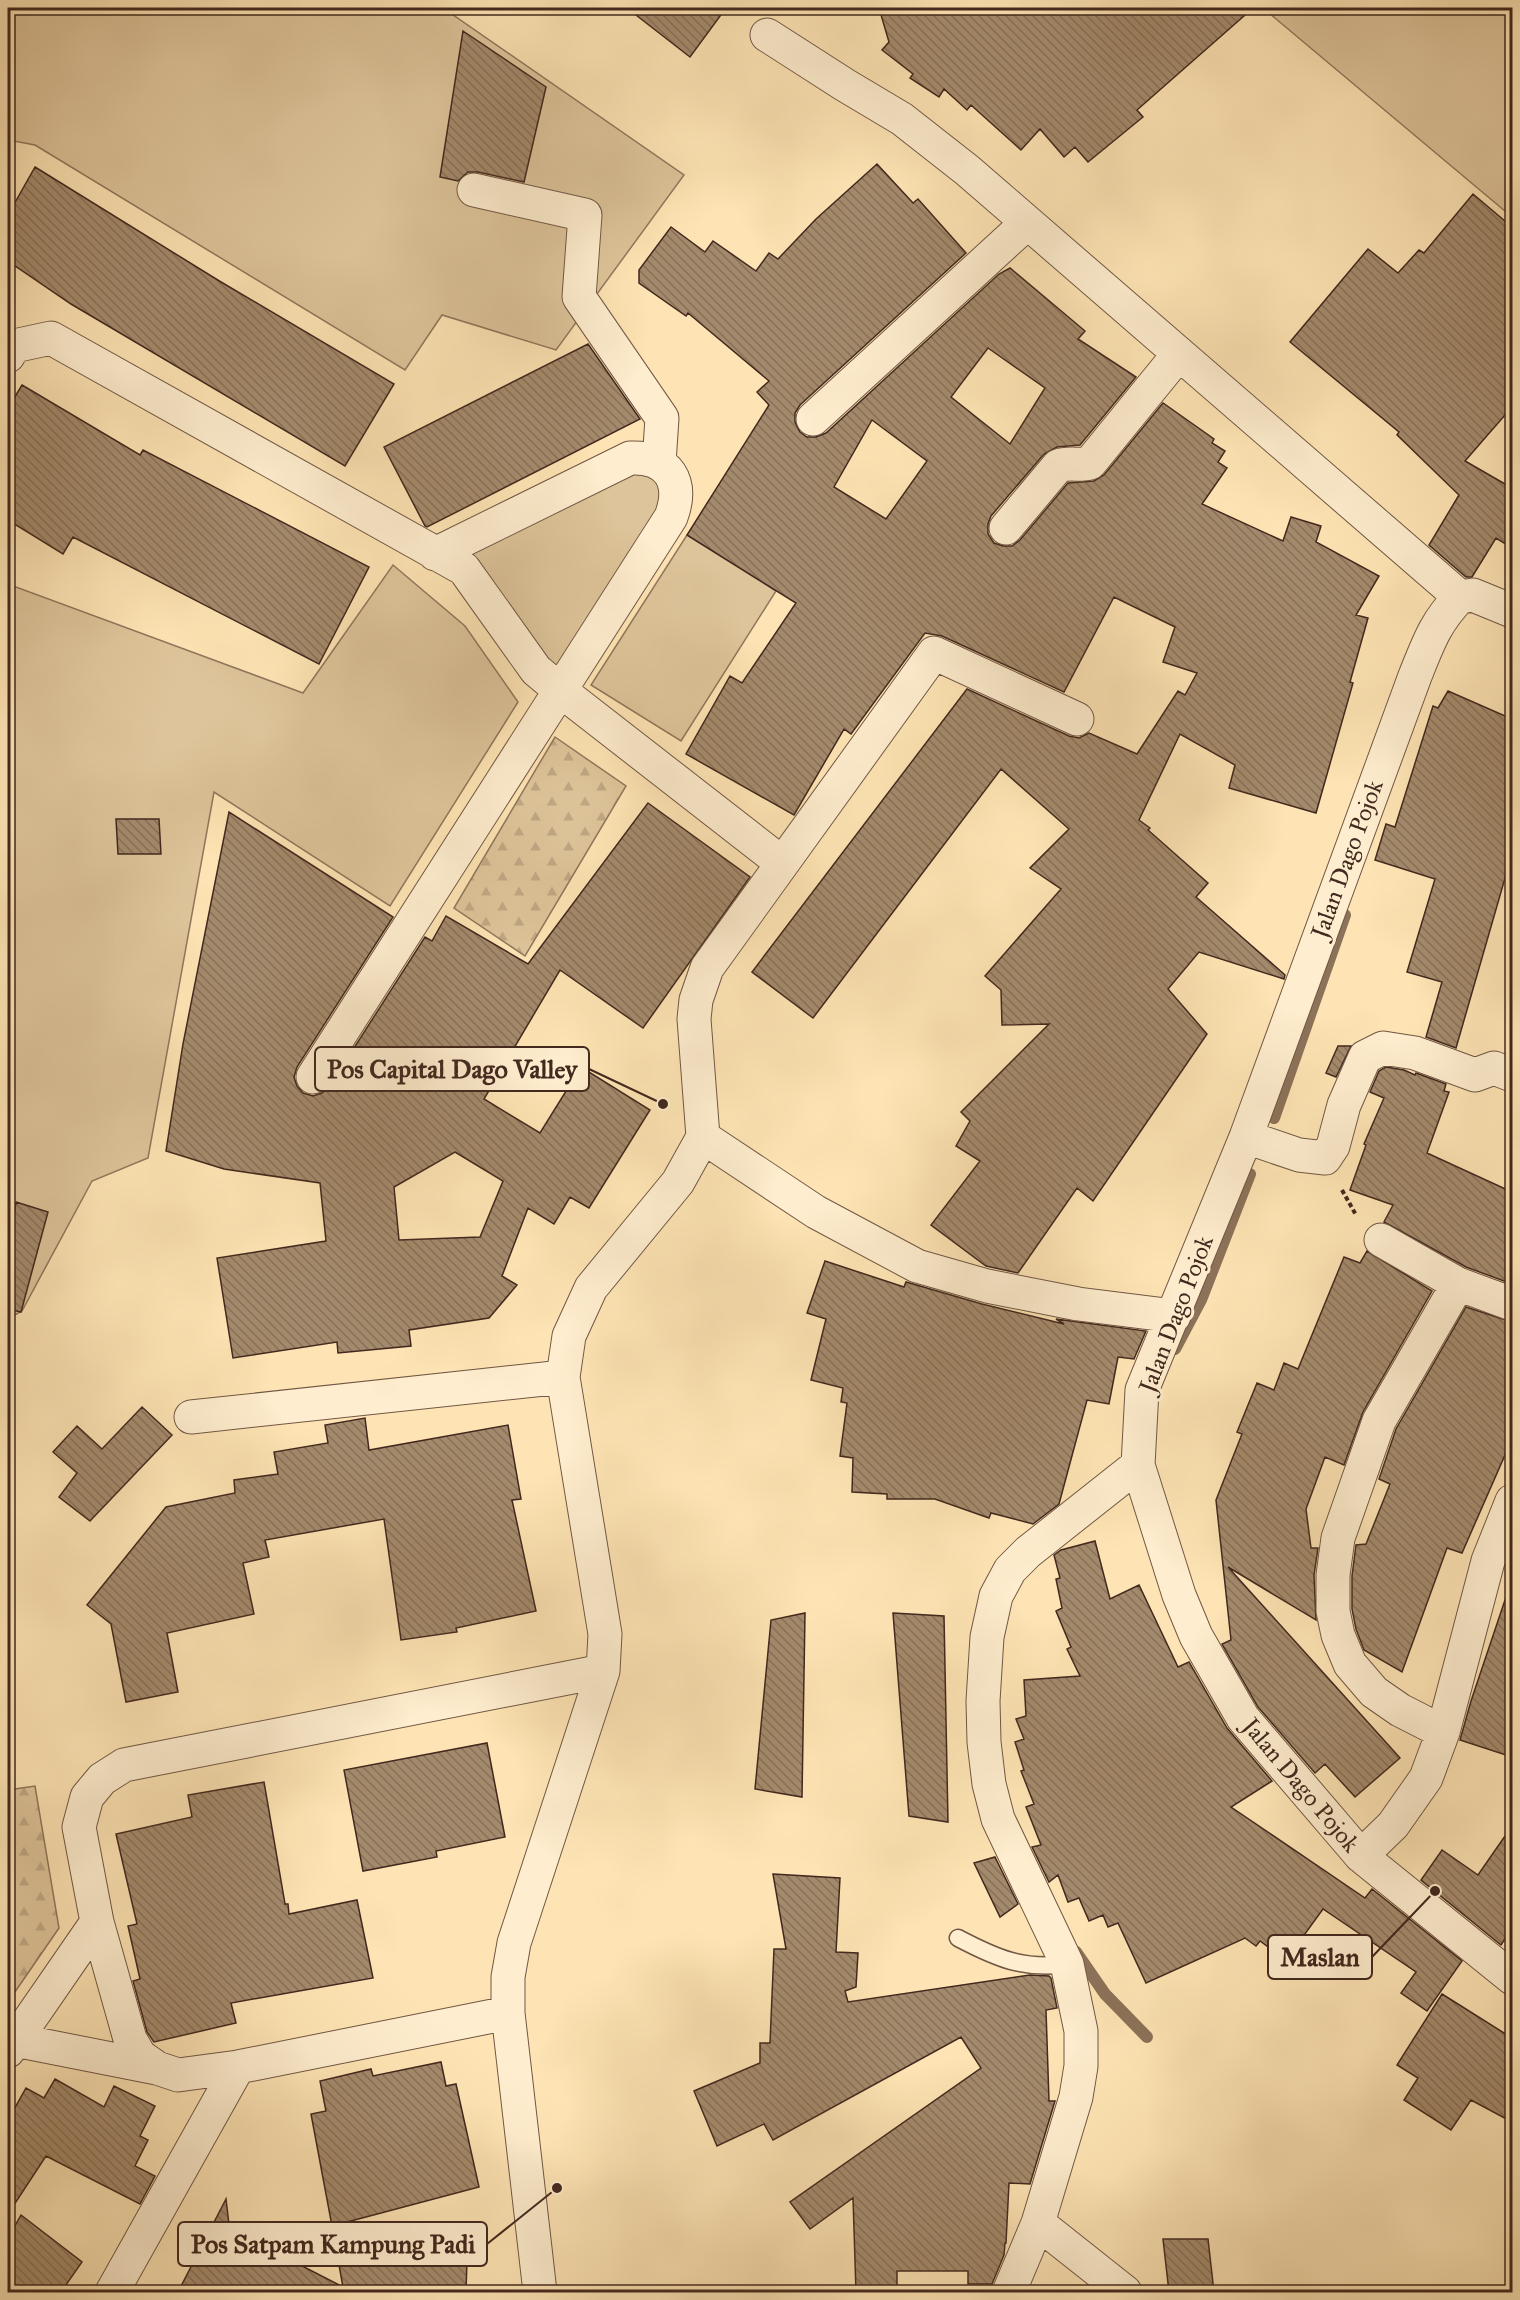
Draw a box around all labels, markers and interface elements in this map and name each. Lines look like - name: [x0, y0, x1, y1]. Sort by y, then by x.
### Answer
- street label: Jalan Dago Pojok: [1303, 775, 1390, 945]
- callout: Pos Capital Dago Valley: [315, 1047, 589, 1091]
- text: Pos Capital Dago Valley: [327, 1053, 579, 1086]
- street label: Jalan Dago Pojok: [1131, 1230, 1220, 1400]
- street label: Jalan Dago Pojok: [1234, 1709, 1366, 1859]
- callout: Maslan: [1268, 1935, 1372, 1979]
- text: Maslan: [1280, 1941, 1360, 1973]
- callout: Pos Satpam Kampung Padi: [178, 2222, 487, 2266]
- text: Pos Satpam Kampung Padi: [191, 2228, 476, 2261]

